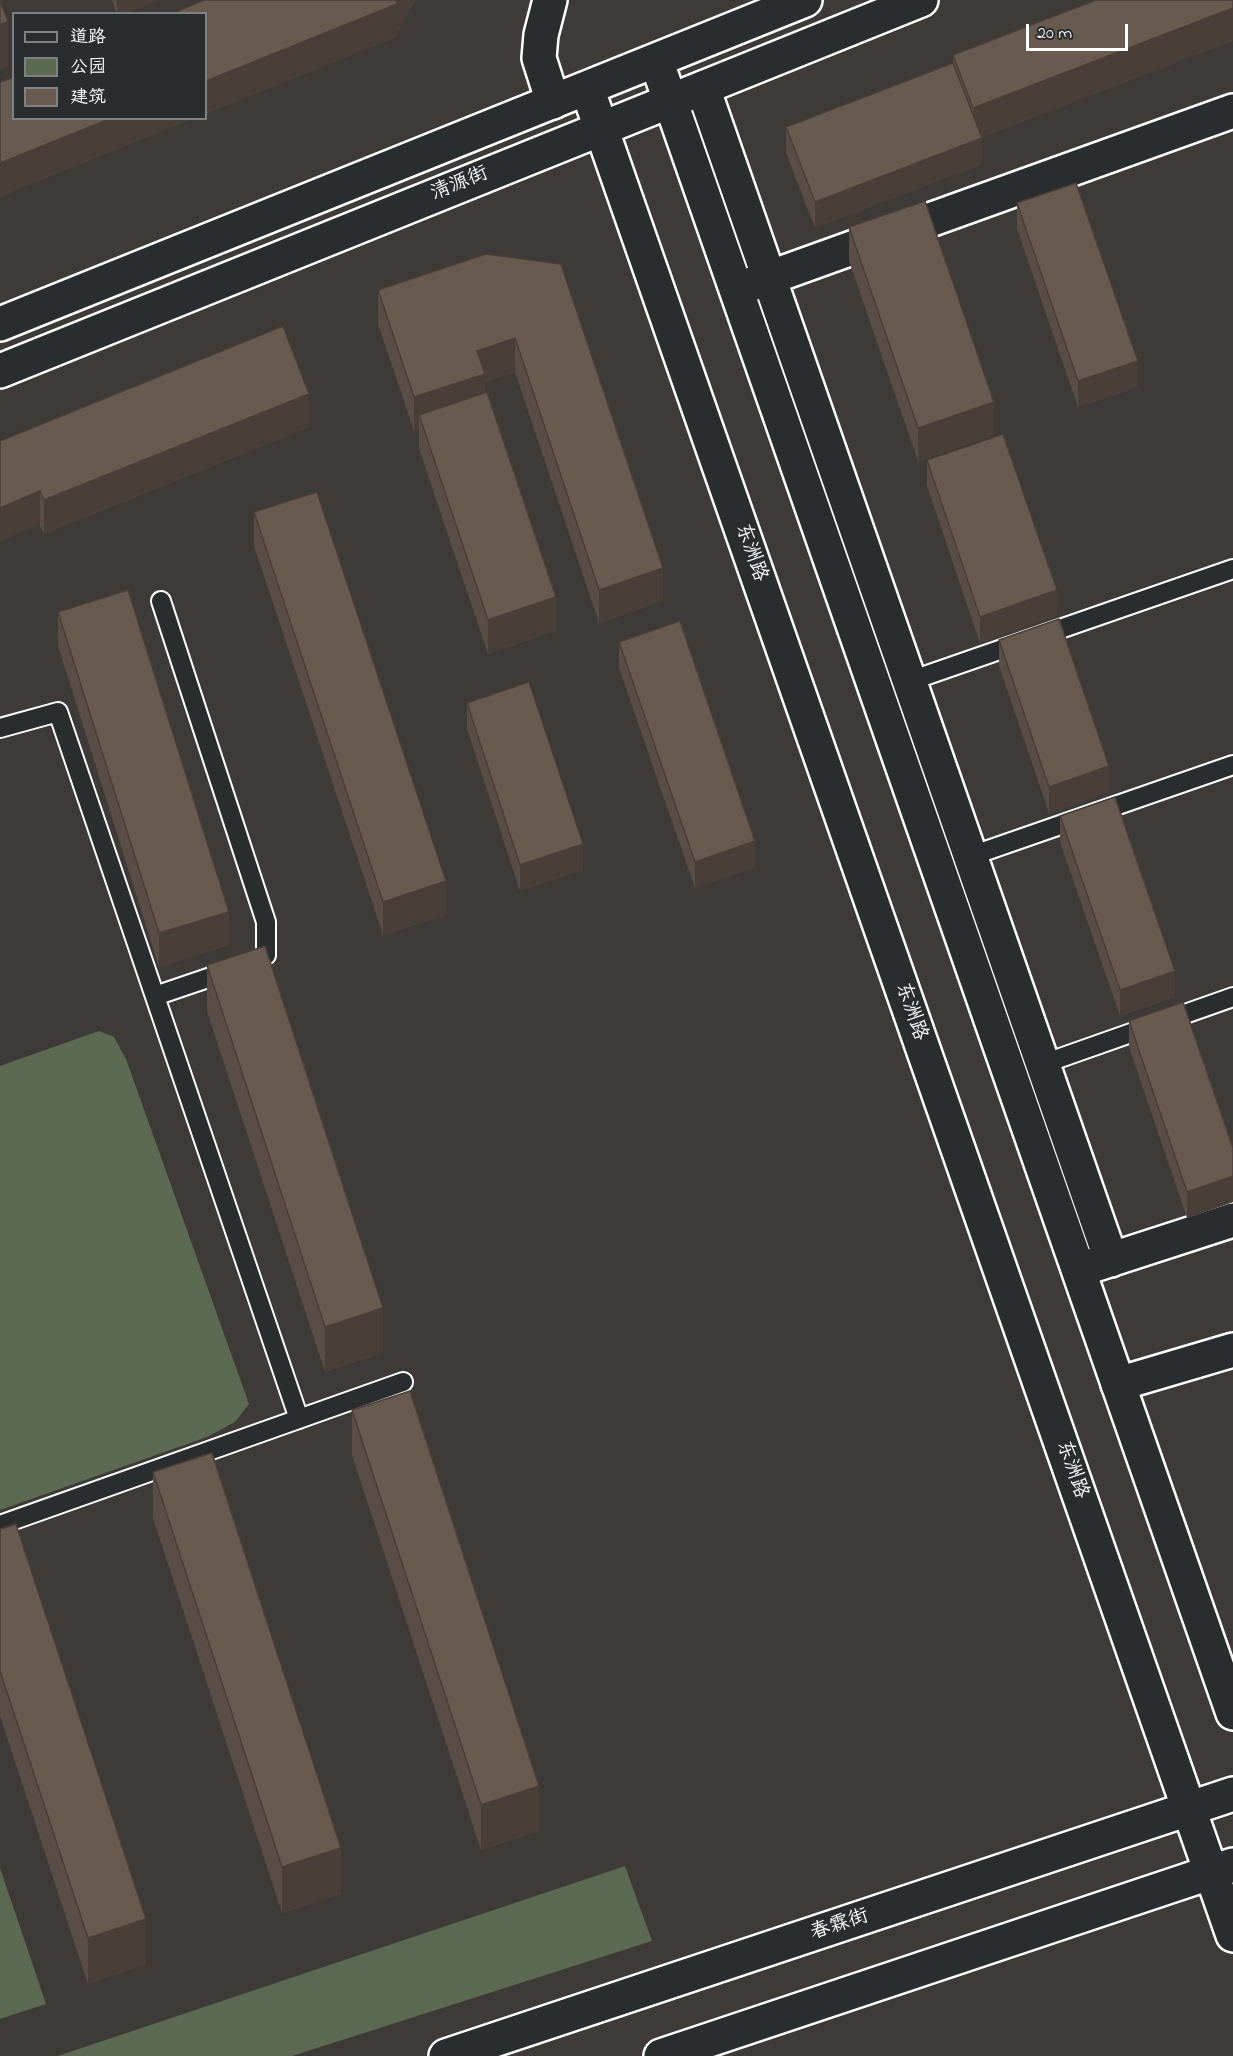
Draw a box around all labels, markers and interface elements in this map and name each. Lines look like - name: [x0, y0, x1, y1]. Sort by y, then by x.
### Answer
- legend: [12, 12, 207, 120]
- scale bar: [1029, 12, 1131, 50]
- text: 20 m: [1037, 21, 1072, 47]
- text: 道路: [70, 25, 106, 51]
- text: 公园: [70, 55, 106, 81]
- text: 建筑: [70, 85, 106, 111]
- street label: 清源街: [428, 163, 492, 207]
- street label: 东洲路: [729, 521, 771, 585]
- street label: 东洲路: [889, 980, 931, 1044]
- street label: 东洲路: [1050, 1438, 1092, 1502]
- street label: 春霖街: [808, 1905, 872, 1947]

